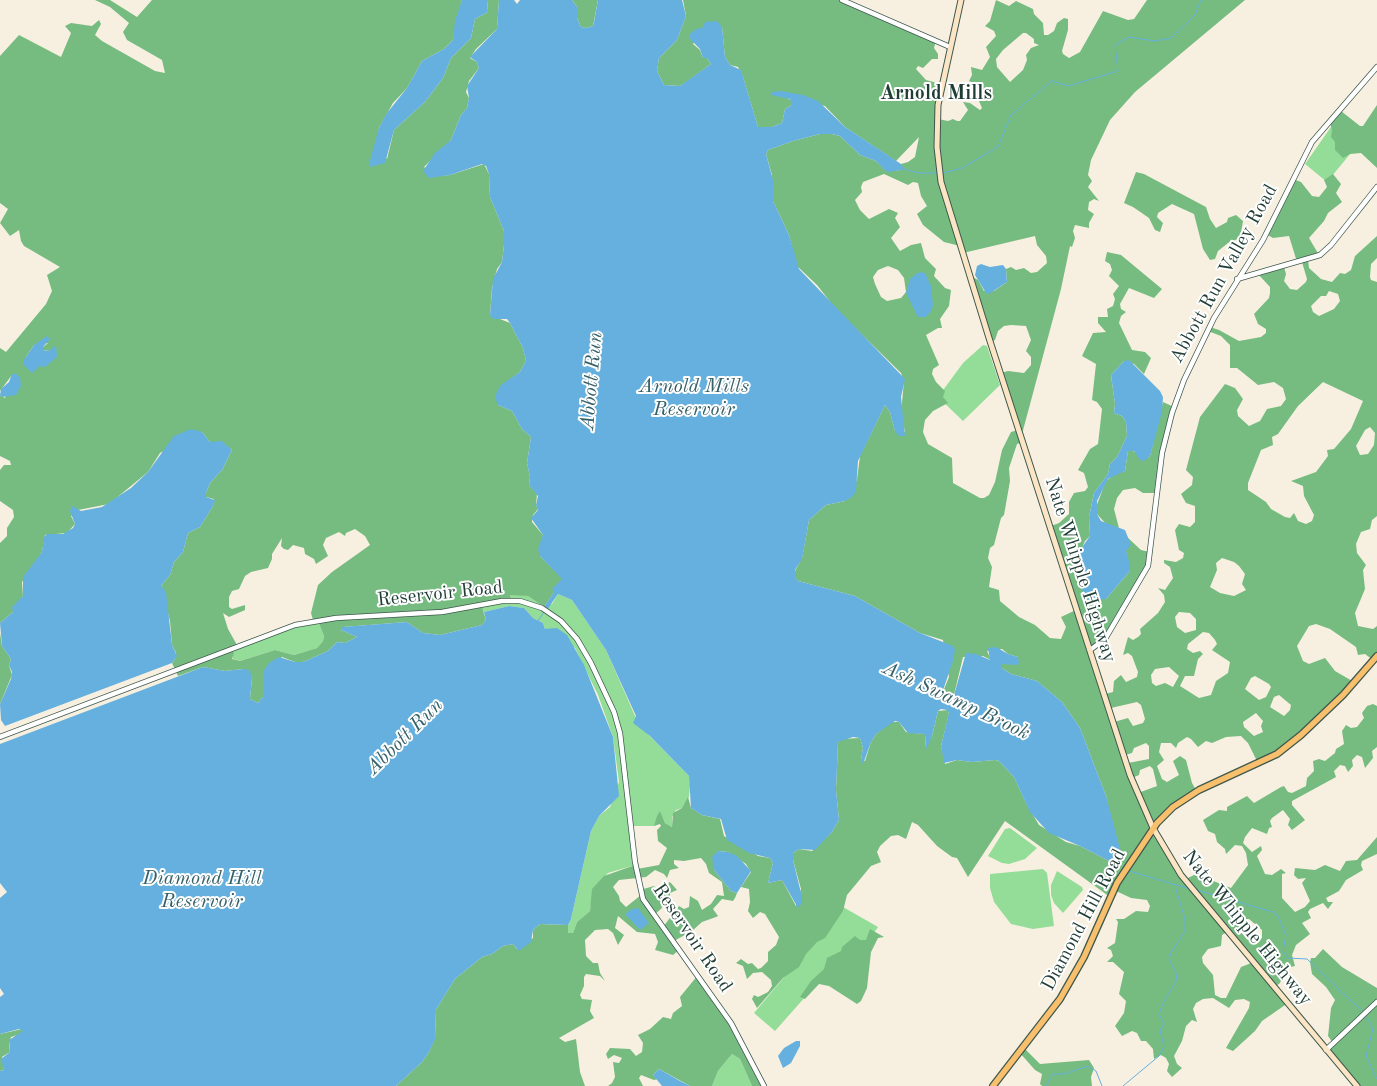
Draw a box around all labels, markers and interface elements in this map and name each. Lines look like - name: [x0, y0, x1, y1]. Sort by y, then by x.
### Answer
- district label: Arnold Mills: [880, 82, 992, 106]
- street label: Abbott Run Valley Road: [1165, 181, 1283, 367]
- water label: Abbott Run: [576, 331, 608, 431]
- water label: Arnold Mills Reservoir: [639, 375, 749, 422]
- street label: Nate Whipple Highway: [1039, 475, 1121, 665]
- street label: Reservoir Road: [376, 576, 504, 612]
- water label: Ash Swamp Brook: [879, 656, 1033, 746]
- water label: Abbott Run: [362, 694, 448, 780]
- street label: Diamond Hill Road: [1037, 845, 1131, 995]
- street label: Nate Whipple Highway: [1177, 846, 1317, 1010]
- water label: Diamond Hill Reservoir: [142, 867, 262, 914]
- street label: Reservoir Road: [647, 879, 737, 997]

